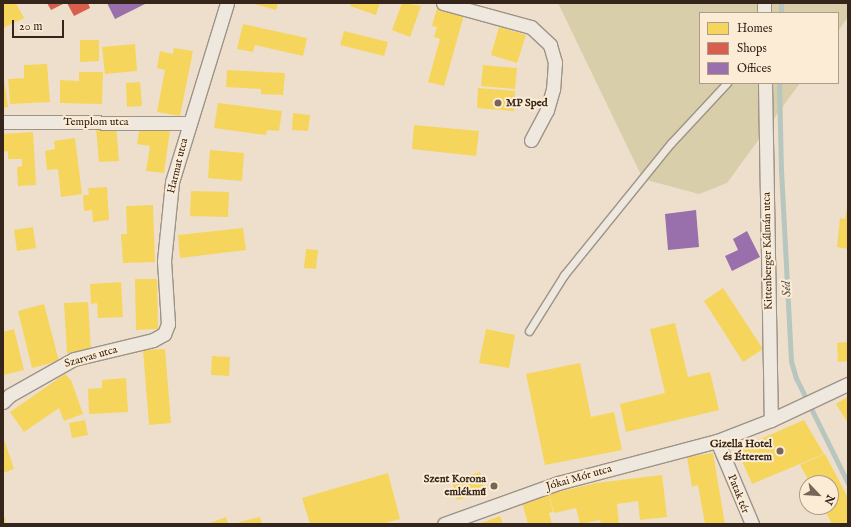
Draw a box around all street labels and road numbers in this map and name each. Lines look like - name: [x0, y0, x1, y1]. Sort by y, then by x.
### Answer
- street label: Templom utca: [63, 115, 129, 129]
- street label: Harmat utca: [165, 137, 191, 195]
- street label: Kittenberger Kálmán utca: [760, 192, 776, 310]
- street label: Szarvas utca: [63, 343, 119, 371]
- street label: Jókai Mór utca: [545, 462, 613, 494]
- street label: Patak tér: [724, 473, 752, 515]

